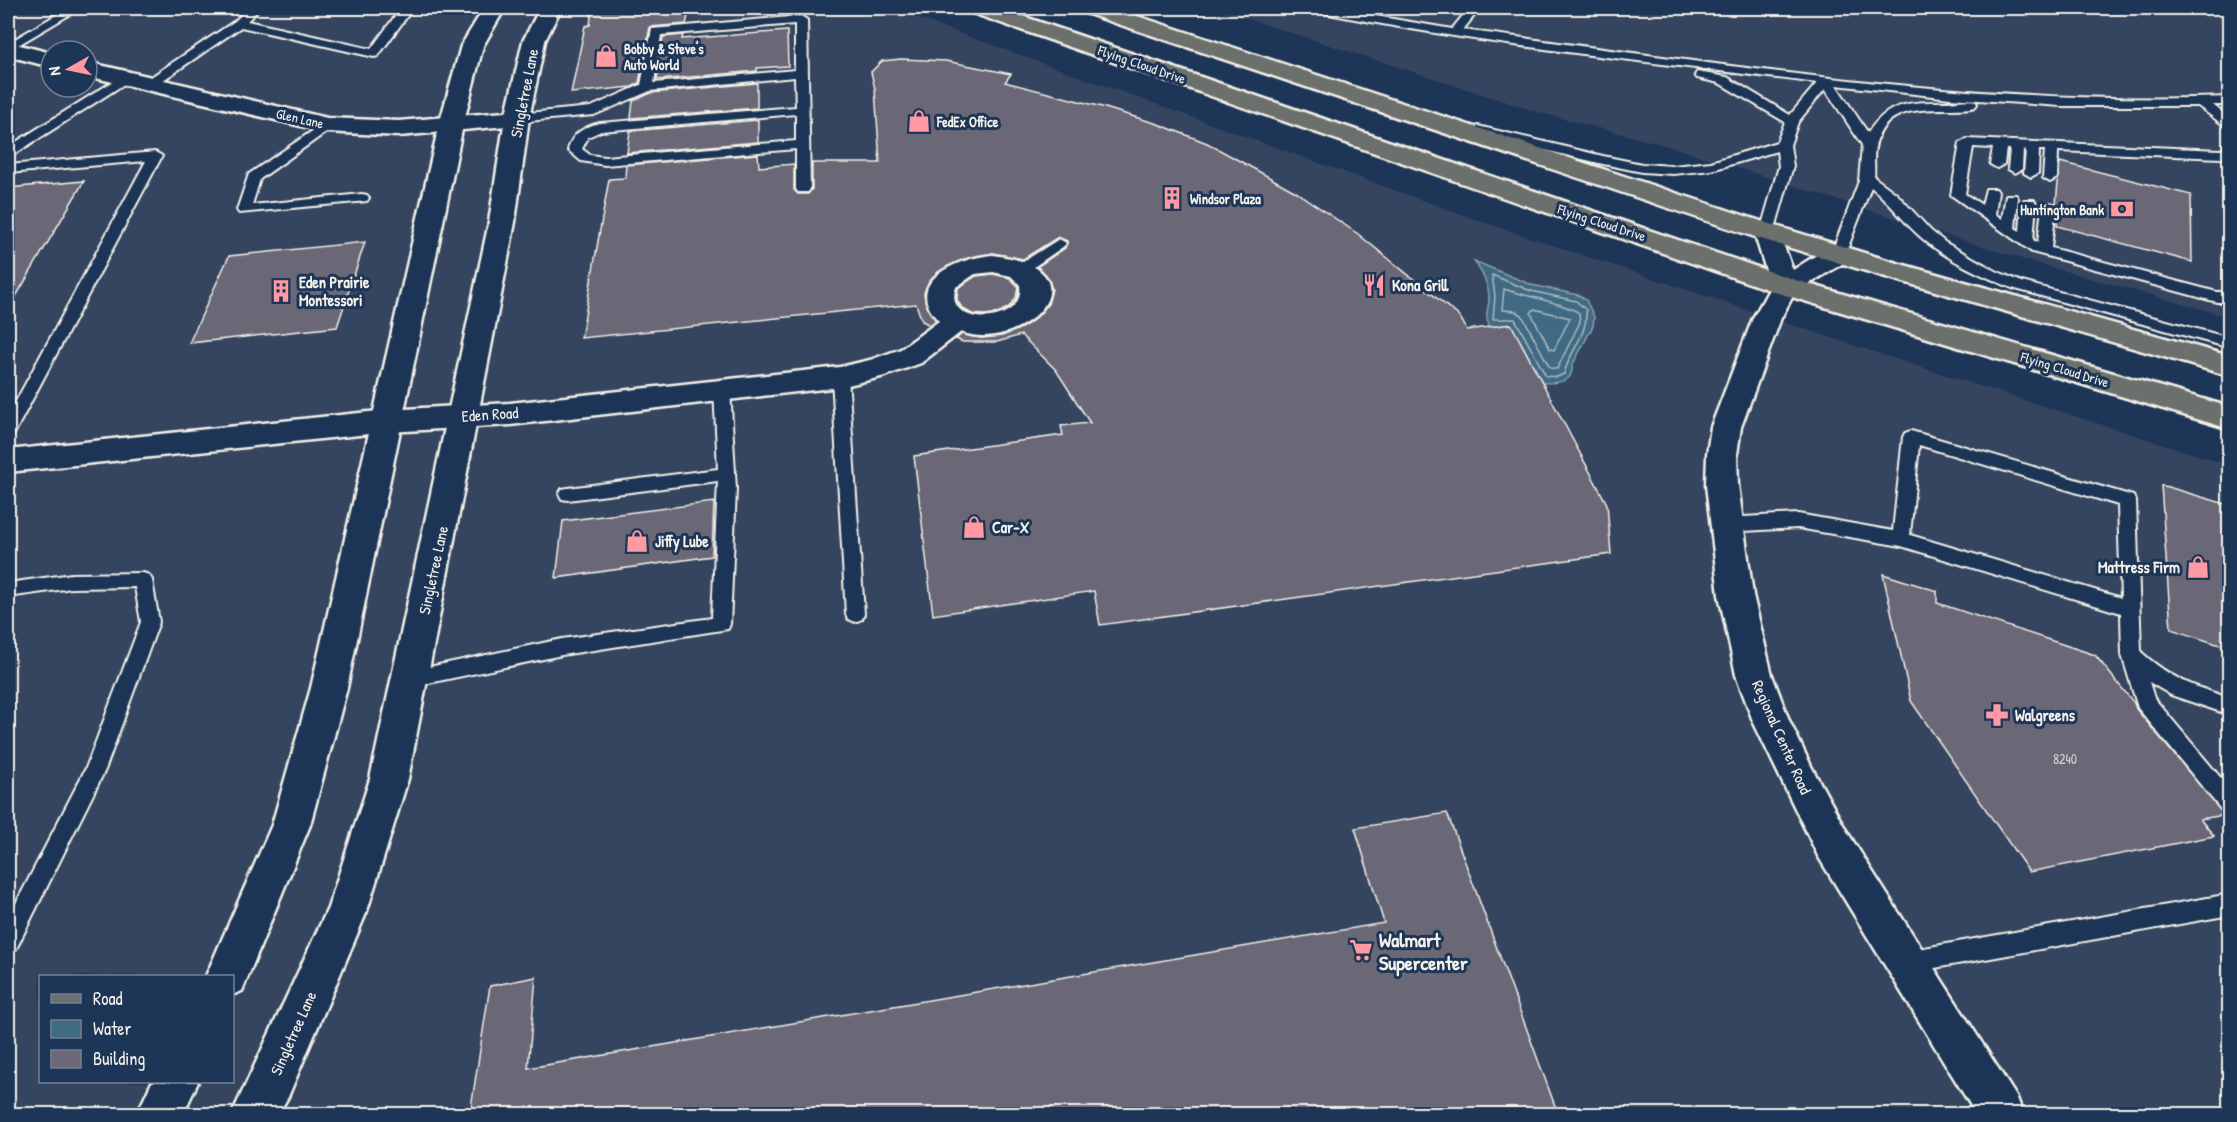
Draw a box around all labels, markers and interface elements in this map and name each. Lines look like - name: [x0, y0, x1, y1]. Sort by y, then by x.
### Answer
- north arrow: [39, 39, 99, 99]
- place label: Bobby & Steve's Auto World: [624, 39, 704, 74]
- street label: Flying Cloud Drive: [1094, 40, 1189, 89]
- shop icon: Bobby & Steve's Auto World: [593, 43, 619, 69]
- street label: Singletree Lane: [505, 46, 543, 139]
- text: N: [43, 65, 66, 77]
- street label: Glen Lane: [274, 103, 326, 133]
- shop icon: FedEx Office: [906, 108, 932, 134]
- place label: FedEx Office: [936, 112, 999, 131]
- building icon: Windsor Plaza: [1159, 185, 1185, 211]
- place label: Windsor Plaza: [1190, 189, 1261, 208]
- bank icon: Huntington Bank: [2109, 196, 2135, 222]
- street label: Flying Cloud Drive: [1554, 199, 1649, 246]
- place label: Huntington Bank: [2020, 200, 2104, 221]
- place label: Eden Prairie Montessori: [299, 271, 370, 311]
- restaurant icon: Kona Grill: [1361, 272, 1387, 298]
- place label: Kona Grill: [1392, 274, 1449, 296]
- building icon: Eden Prairie Montessori: [268, 278, 294, 304]
- street label: Flying Cloud Drive: [2017, 346, 2112, 393]
- street label: Eden Road: [461, 401, 519, 427]
- shop icon: Car-X: [961, 514, 987, 540]
- place label: Car-X: [992, 516, 1030, 538]
- street label: Singletree Lane: [413, 523, 453, 616]
- shop icon: Jiffy Lube: [624, 528, 650, 554]
- place label: Jiffy Lube: [655, 530, 709, 553]
- shop icon: Mattress Firm: [2185, 554, 2211, 580]
- place label: Mattress Firm: [2098, 556, 2180, 578]
- street label: Regional Center Road: [1747, 677, 1817, 797]
- pharmacy icon: Walgreens: [1984, 702, 2010, 728]
- place label: Walgreens: [2015, 704, 2076, 727]
- house number: 8240: [2053, 749, 2077, 768]
- place label: Walmart Supercenter: [1379, 926, 1468, 977]
- supermarket icon: Walmart Supercenter: [1348, 937, 1374, 963]
- legend: [39, 975, 234, 1083]
- text: Road: [93, 986, 123, 1011]
- street label: Singletree Lane: [265, 987, 322, 1078]
- text: Water: [93, 1016, 131, 1041]
- text: Building: [93, 1046, 145, 1071]

